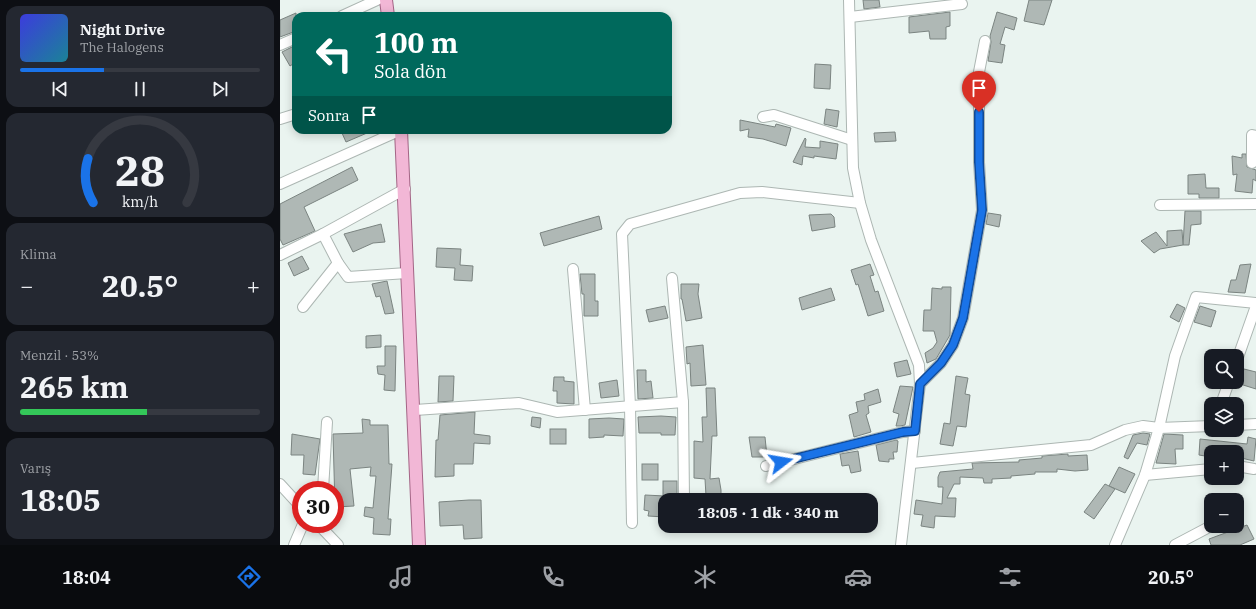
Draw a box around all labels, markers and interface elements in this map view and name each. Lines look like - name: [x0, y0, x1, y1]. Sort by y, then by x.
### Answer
- text: Night Drive: [80, 20, 165, 39]
- text: 100 m: [374, 24, 458, 61]
- icon: left: [308, 28, 360, 80]
- text: The Halogens: [80, 39, 164, 56]
- text: Sola dön: [374, 60, 447, 83]
- pin: [962, 71, 996, 112]
- icon: arrive: [968, 77, 990, 99]
- icon: previous: [49, 78, 71, 100]
- icon: pause: [129, 78, 151, 100]
- icon: next: [209, 78, 231, 100]
- icon: arrive: [358, 104, 380, 126]
- text: Sonra: [308, 106, 350, 125]
- text: 28: [115, 143, 165, 197]
- text: km/h: [122, 192, 158, 211]
- text: Klima: [20, 246, 57, 263]
- text: 20.5°: [102, 266, 178, 305]
- text: −: [20, 271, 33, 300]
- text: +: [247, 271, 260, 300]
- text: Menzil · 53%: [20, 347, 99, 364]
- map controls: [1204, 349, 1244, 533]
- button: search: [1204, 349, 1244, 389]
- text: 265 km: [20, 367, 129, 406]
- button: layers: [1204, 397, 1244, 437]
- position arrow: [760, 441, 802, 483]
- button: +: [1204, 445, 1244, 485]
- text: Varış: [20, 460, 51, 477]
- text: 18:05: [20, 480, 101, 519]
- speed limit sign: 30: [292, 481, 344, 533]
- button: −: [1204, 493, 1244, 533]
- text: 18:05 · 1 dk · 340 m: [697, 503, 839, 522]
- icon: directions: [235, 563, 263, 591]
- icon: music: [387, 563, 415, 591]
- icon: phone: [539, 563, 567, 591]
- icon: climate: [691, 563, 719, 591]
- icon: car: [844, 563, 872, 591]
- icon: filters: [996, 563, 1024, 591]
- text: 18:04: [62, 566, 111, 589]
- text: 20.5°: [1148, 566, 1194, 589]

